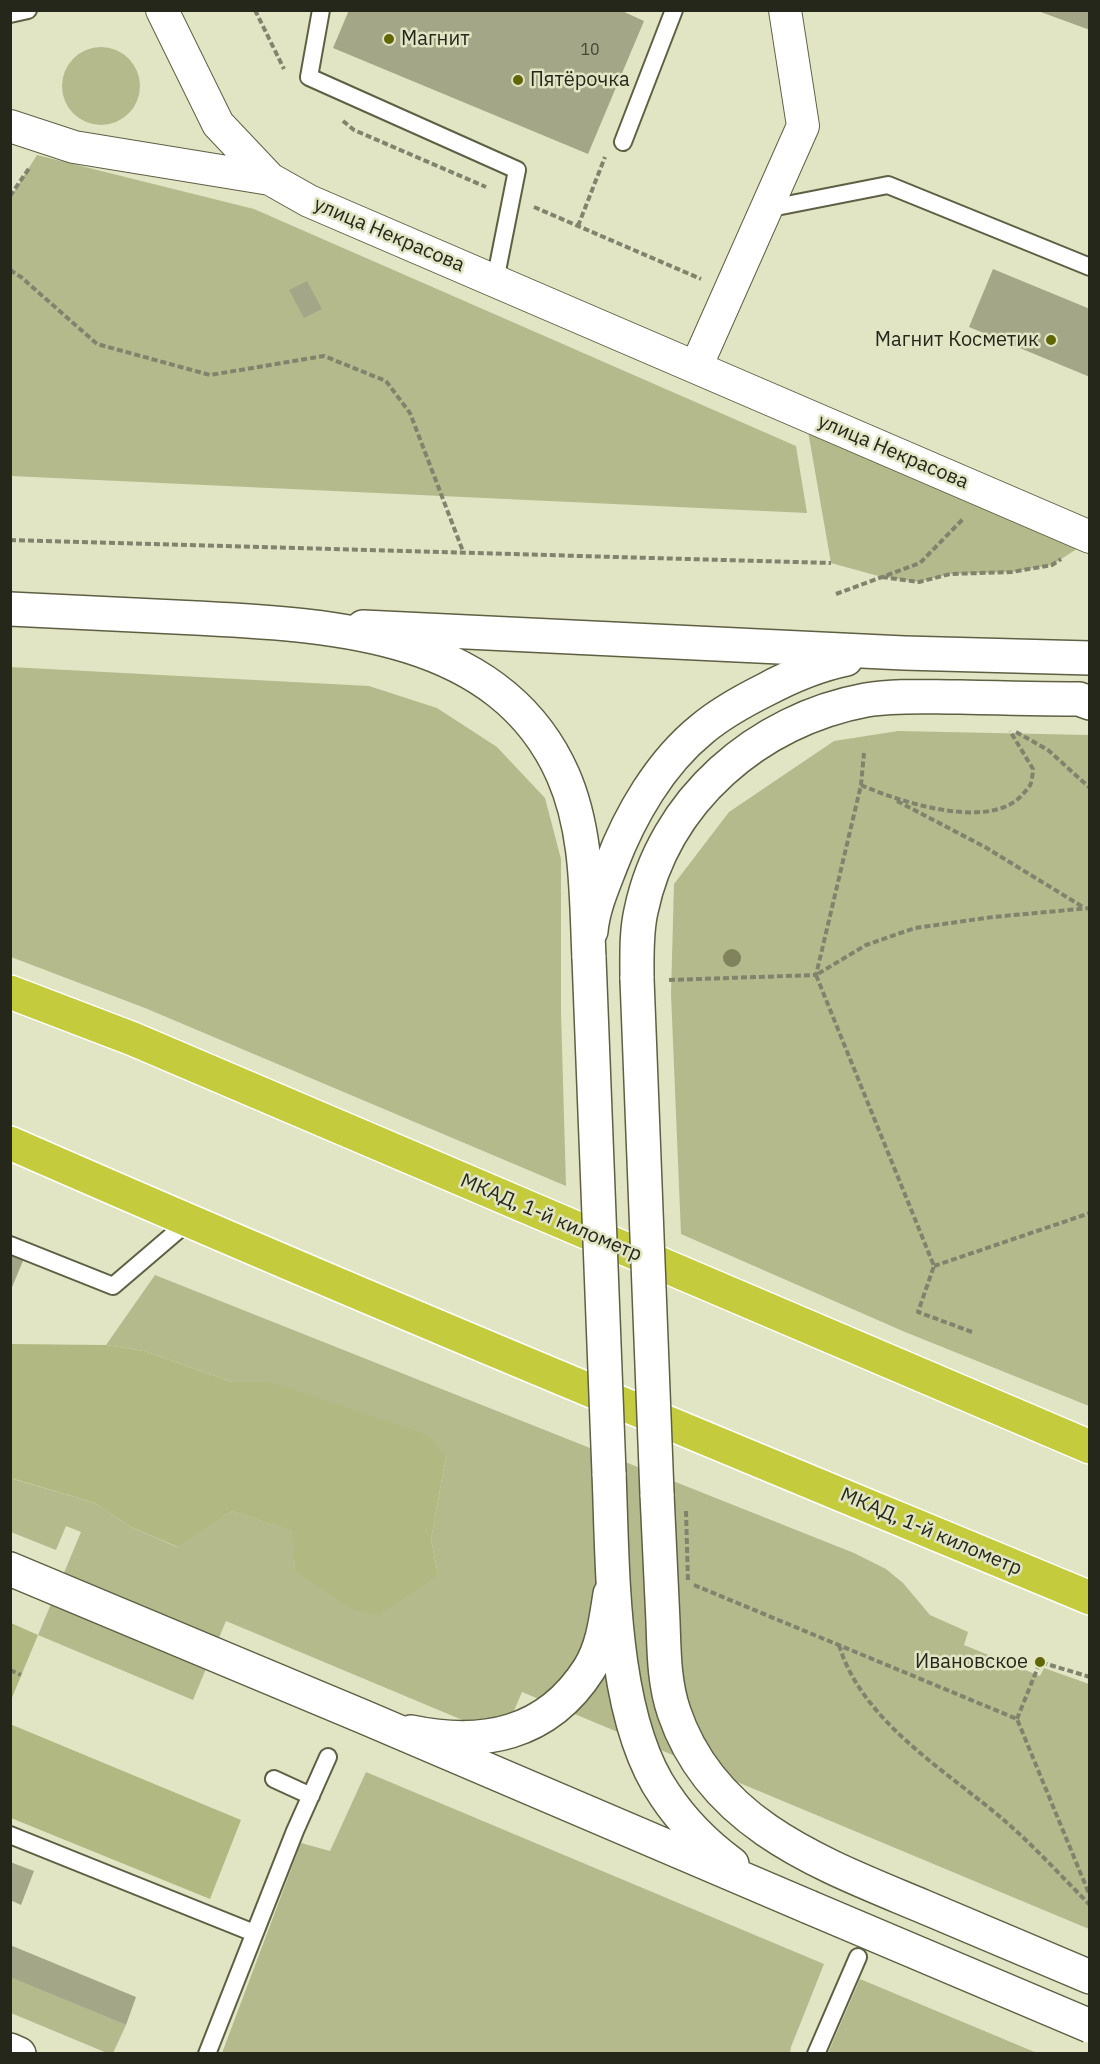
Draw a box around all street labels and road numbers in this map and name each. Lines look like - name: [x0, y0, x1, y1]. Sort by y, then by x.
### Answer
- street label: улица Некрасова: [310, 192, 468, 278]
- street label: улица Некрасова: [814, 409, 972, 495]
- street label: МКАД, 1-й километр: [457, 1169, 645, 1267]
- street label: МКАД, 1-й километр: [837, 1483, 1025, 1581]

